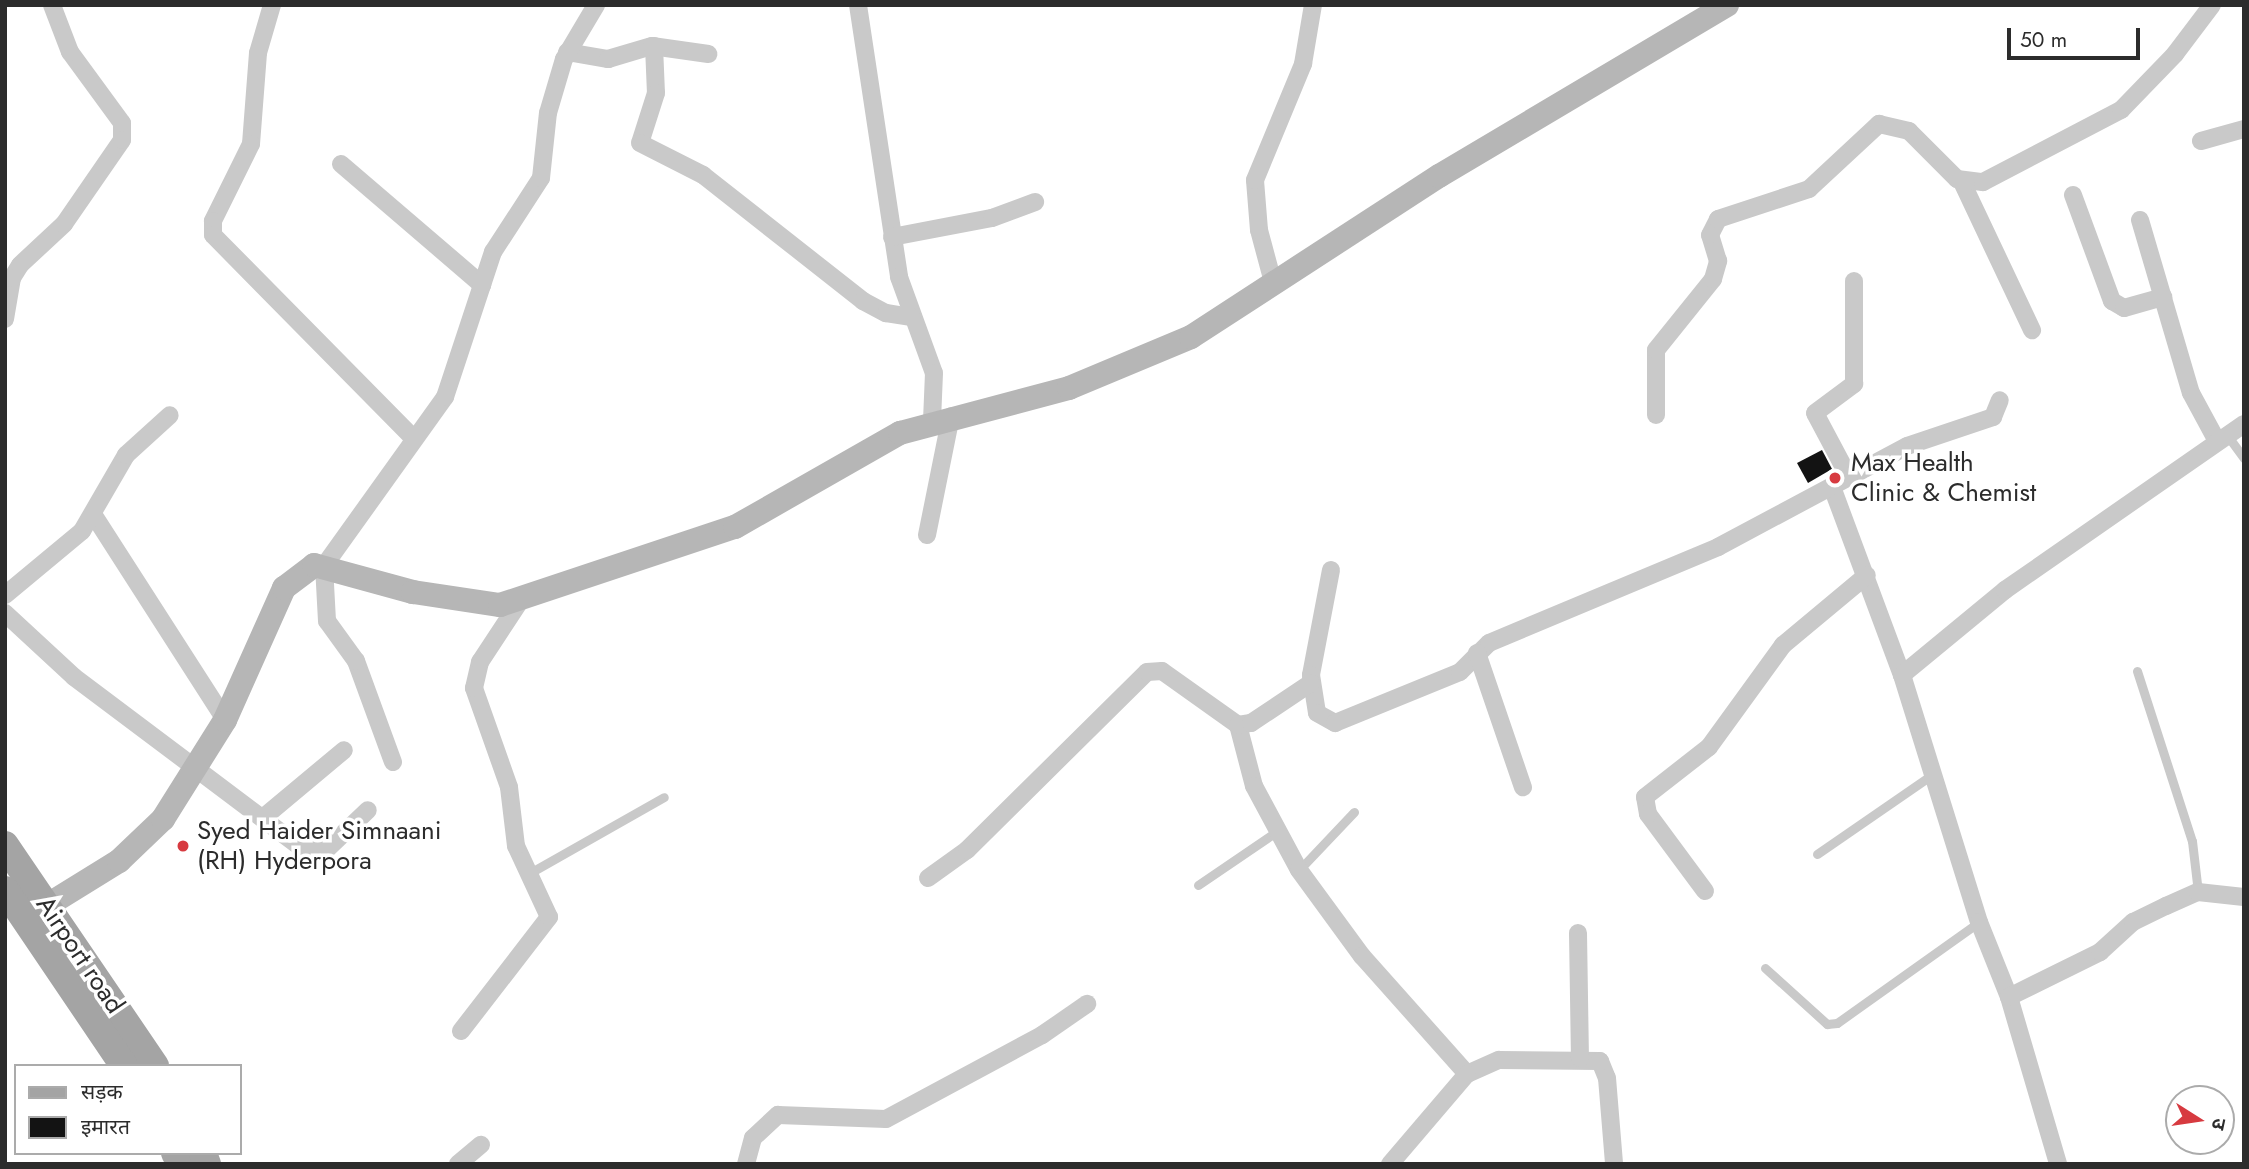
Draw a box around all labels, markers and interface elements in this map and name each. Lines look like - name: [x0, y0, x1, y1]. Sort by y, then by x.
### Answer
- scale bar: [2011, 14, 2144, 58]
- text: 50 m: [2020, 25, 2067, 55]
- place label: Max Health Clinic & Chemist: [1851, 447, 2036, 508]
- marker: Max Health Clinic & Chemist: [1825, 468, 1845, 488]
- place label: Syed Haider Simnaani (RH) Hyderpora: [197, 815, 441, 876]
- marker: Syed Haider Simnaani (RH) Hyderpora: [175, 838, 191, 854]
- street label: Airport road: [29, 890, 131, 1020]
- legend: [14, 1064, 242, 1155]
- text: सड़क: [81, 1077, 123, 1107]
- north arrow: [2165, 1085, 2235, 1155]
- text: इमारत: [81, 1112, 130, 1142]
- text: उ: [2205, 1116, 2233, 1132]

